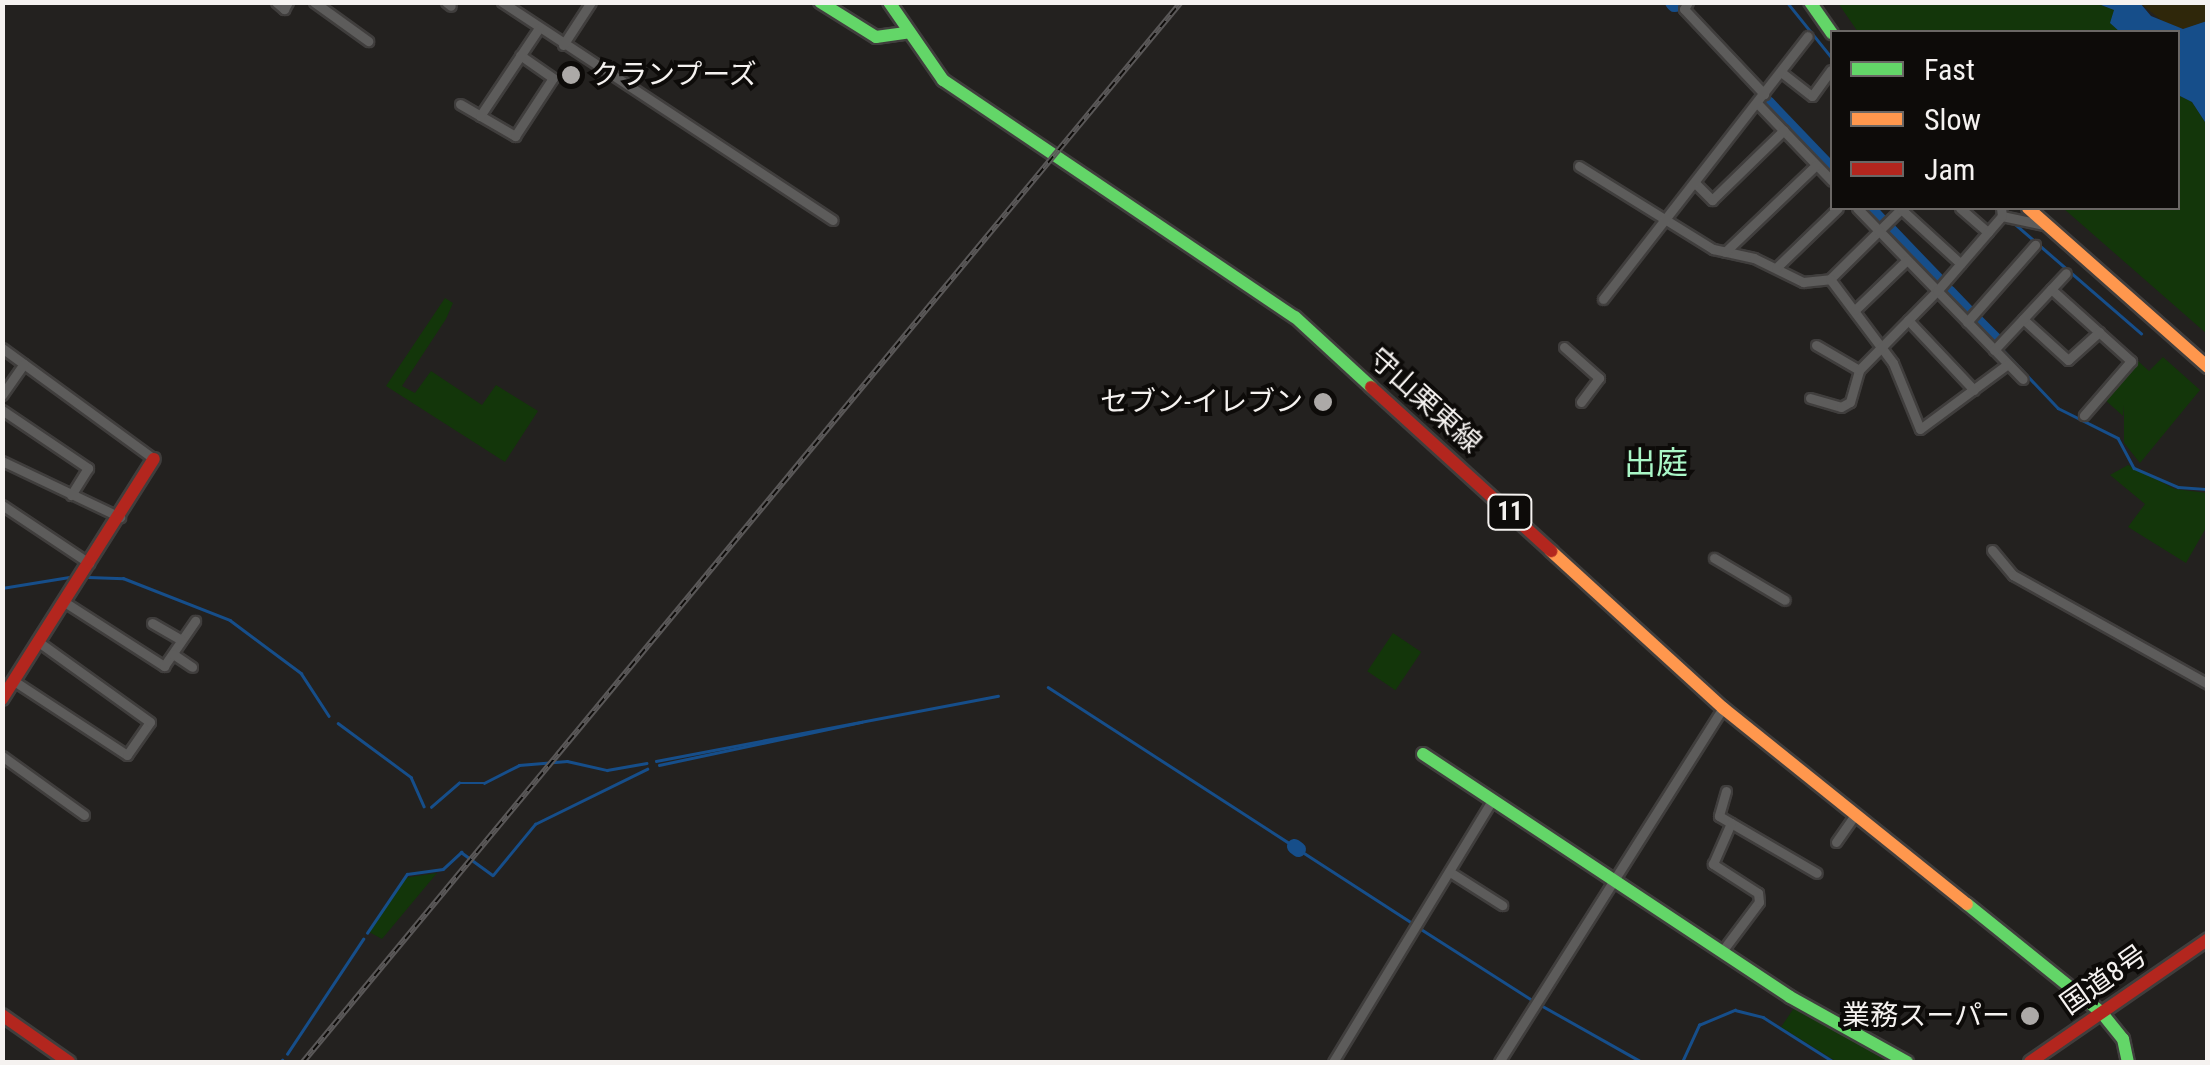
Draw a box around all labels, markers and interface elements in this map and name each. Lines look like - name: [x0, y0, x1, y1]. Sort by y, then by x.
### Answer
- legend: [1830, 30, 2180, 210]
- text: Fast: [1924, 52, 1975, 87]
- place label: クランプーズ: [591, 58, 759, 92]
- marker: クランプーズ: [560, 64, 582, 86]
- text: Slow: [1924, 102, 1981, 137]
- text: Jam: [1924, 152, 1975, 187]
- street label: 守山栗東線: [1362, 342, 1488, 460]
- place label: セブン-イレブン: [1100, 385, 1303, 419]
- marker: セブン-イレブン: [1312, 391, 1334, 413]
- district label: 出庭: [1624, 444, 1688, 482]
- road number: 11: [1485, 492, 1535, 532]
- street label: 国道8号: [2054, 938, 2154, 1022]
- place label: 業務スーパー: [1842, 999, 2010, 1033]
- marker: 業務スーパー: [2019, 1005, 2041, 1027]

